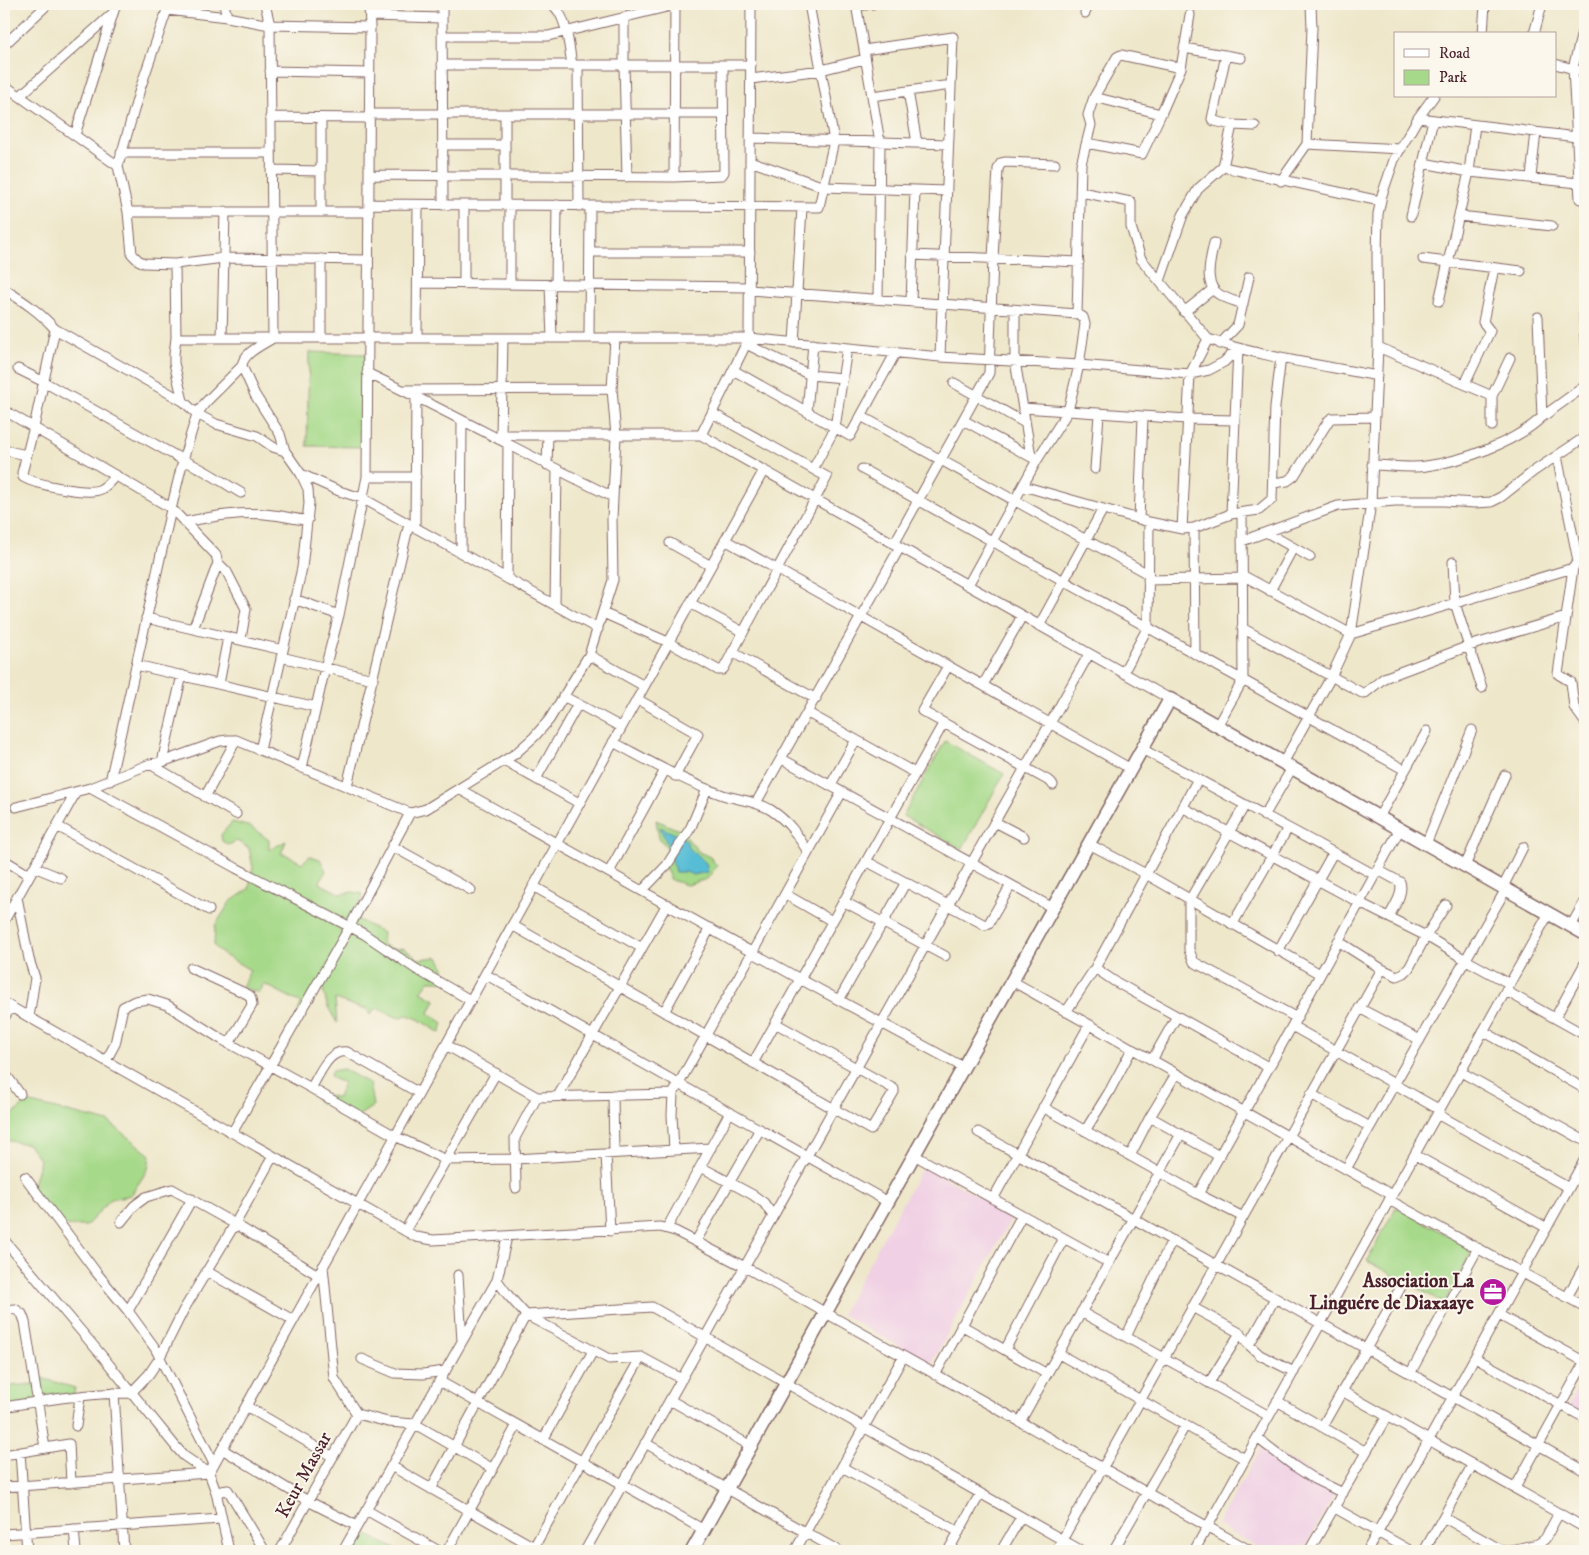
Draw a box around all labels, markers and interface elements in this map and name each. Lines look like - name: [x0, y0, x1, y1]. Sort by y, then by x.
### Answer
- legend: [1394, 32, 1556, 98]
- text: Road: [1439, 44, 1471, 63]
- text: Park: [1439, 68, 1468, 87]
- place label: Association La Linguére de Diaxaaye: [1309, 1270, 1475, 1315]
- office icon: Association La Linguére de Diaxaaye: [1478, 1277, 1508, 1307]
- street label: Keur Massar: [271, 1428, 337, 1522]

